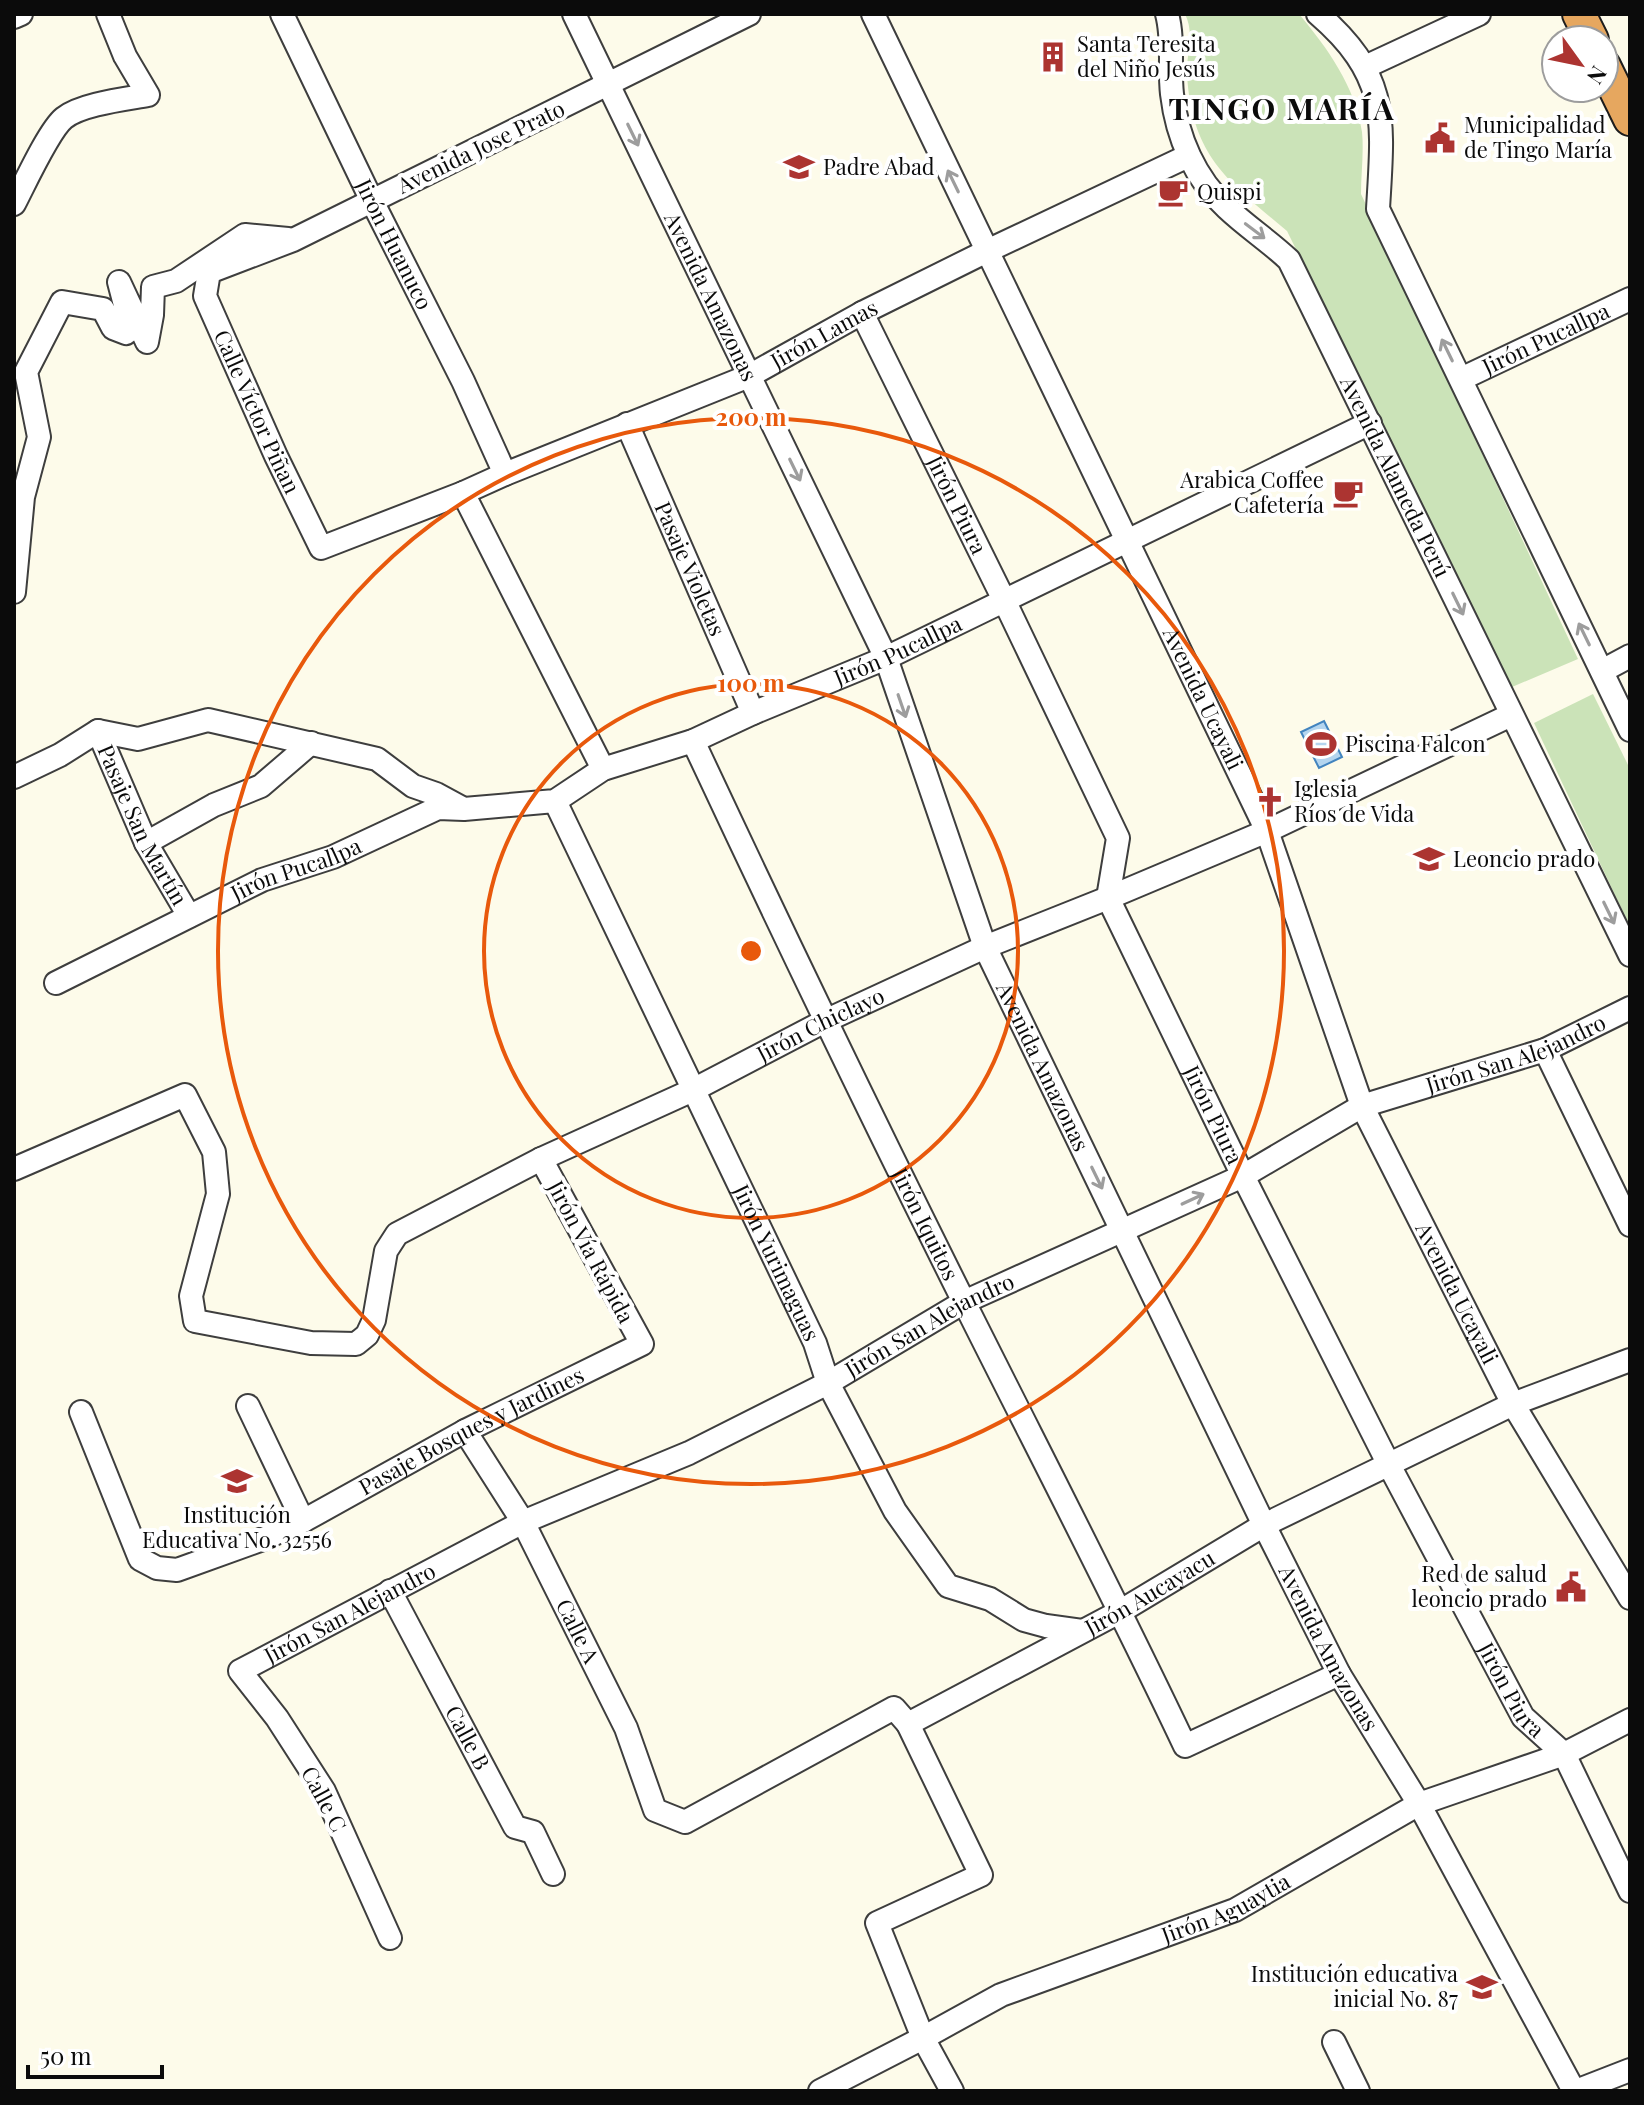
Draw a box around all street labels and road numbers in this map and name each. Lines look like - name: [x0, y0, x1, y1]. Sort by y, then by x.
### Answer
- street label: Avenida Jose Prato: [391, 93, 569, 200]
- street label: Jirón Huanuco: [349, 173, 440, 314]
- street label: Avenida Amazonas: [658, 206, 765, 386]
- street label: Jirón Lamas: [764, 292, 882, 375]
- street label: Jirón Pucallpa: [1476, 295, 1614, 381]
- street label: Calle Víctor Piñan: [208, 325, 308, 498]
- street label: Avenida Alameda Perú: [1334, 370, 1458, 582]
- street label: Jirón Piura: [920, 449, 995, 559]
- street label: Pasaje Violetas: [649, 497, 734, 640]
- street label: Jirón Pucallpa: [828, 608, 966, 692]
- street label: Avenida Ucayali: [1156, 621, 1251, 774]
- street label: Pasaje San Martín: [91, 740, 195, 910]
- street label: Jirón Pucallpa: [224, 830, 366, 908]
- street label: Avenida Amazonas: [990, 976, 1097, 1156]
- street label: Jirón Chiclayo: [750, 980, 889, 1069]
- street label: Jirón San Alejandro: [1421, 1006, 1610, 1100]
- street label: Jirón Piura: [1177, 1059, 1251, 1169]
- street label: Jirón Iquitos: [885, 1161, 967, 1285]
- street label: Jirón Vía Rápida: [541, 1174, 642, 1328]
- street label: Jirón Yurimaguas: [727, 1178, 828, 1345]
- street label: Avenida Ucayali: [1409, 1216, 1506, 1369]
- street label: Jirón San Alejandro: [838, 1265, 1019, 1384]
- street label: Pasaje Bosques y Jardines: [353, 1359, 588, 1501]
- street label: Jirón Aucayacu: [1078, 1542, 1220, 1642]
- street label: Jirón San Alejandro: [258, 1555, 440, 1670]
- street label: Avenida Amazonas: [1272, 1559, 1386, 1736]
- street label: Calle A: [550, 1594, 607, 1668]
- street label: Jirón Piura: [1471, 1636, 1552, 1744]
- street label: Calle B: [439, 1700, 498, 1775]
- street label: Calle C: [295, 1760, 355, 1837]
- street label: Jirón Aguaytia: [1156, 1866, 1295, 1950]

